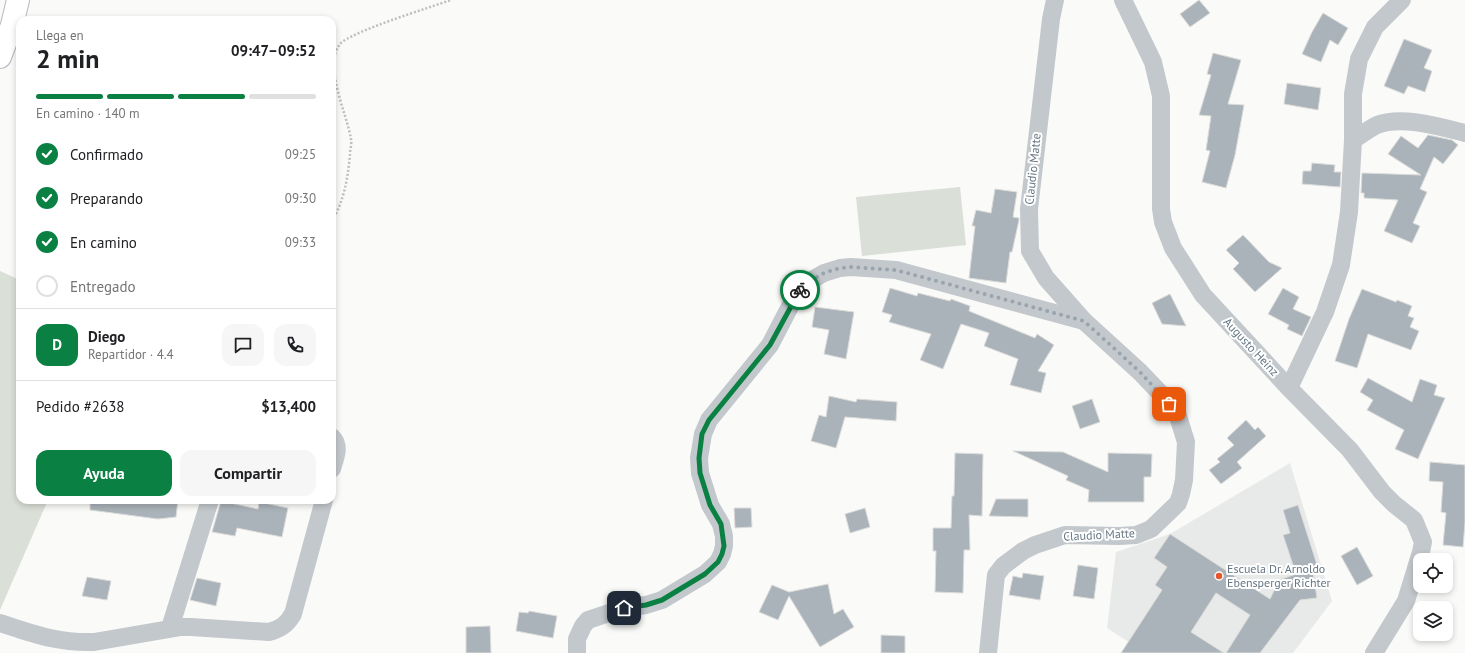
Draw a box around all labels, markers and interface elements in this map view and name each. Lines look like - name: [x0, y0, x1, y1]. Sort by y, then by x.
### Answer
- text: Llega en: [36, 27, 84, 44]
- text: 09:47–09:52: [231, 41, 316, 60]
- text: 2 min: [36, 42, 99, 75]
- text: En camino · 140 m: [36, 105, 140, 122]
- street label: Claudio Matte: [1021, 133, 1044, 205]
- icon: check: [36, 143, 58, 165]
- text: Confirmado: [70, 145, 143, 164]
- text: 09:25: [285, 146, 316, 163]
- icon: check: [36, 187, 58, 209]
- text: Preparando: [70, 189, 143, 208]
- text: 09:30: [285, 190, 316, 207]
- icon: check: [36, 231, 58, 253]
- text: En camino: [70, 233, 137, 252]
- text: 09:33: [285, 234, 316, 251]
- courier: [780, 270, 820, 310]
- text: Entregado: [70, 277, 136, 296]
- icon: bike: [789, 279, 811, 301]
- street label: Augusto Heinz: [1221, 314, 1282, 379]
- button: chat: [222, 324, 264, 366]
- button: phone: [274, 324, 316, 366]
- text: Diego: [88, 327, 125, 346]
- text: D: [52, 335, 62, 354]
- text: Repartidor · 4.4: [88, 346, 174, 363]
- pin: [1152, 387, 1186, 421]
- icon: bag: [1158, 393, 1180, 415]
- text: Pedido #2638: [36, 397, 125, 416]
- text: $13,400: [261, 397, 316, 416]
- button: Ayuda: [36, 450, 172, 496]
- button: Compartir: [180, 450, 316, 496]
- street label: Claudio Matte: [1063, 525, 1135, 544]
- map controls: [1413, 553, 1453, 641]
- button: locate: [1413, 553, 1453, 593]
- place label: Escuela Dr. Arnoldo Ebensperger Richter: [1227, 561, 1331, 590]
- marker: Escuela Dr. Arnoldo Ebensperger Richter: [1214, 571, 1224, 581]
- pin: [607, 591, 641, 625]
- icon: home: [613, 597, 635, 619]
- button: layers: [1413, 601, 1453, 641]

